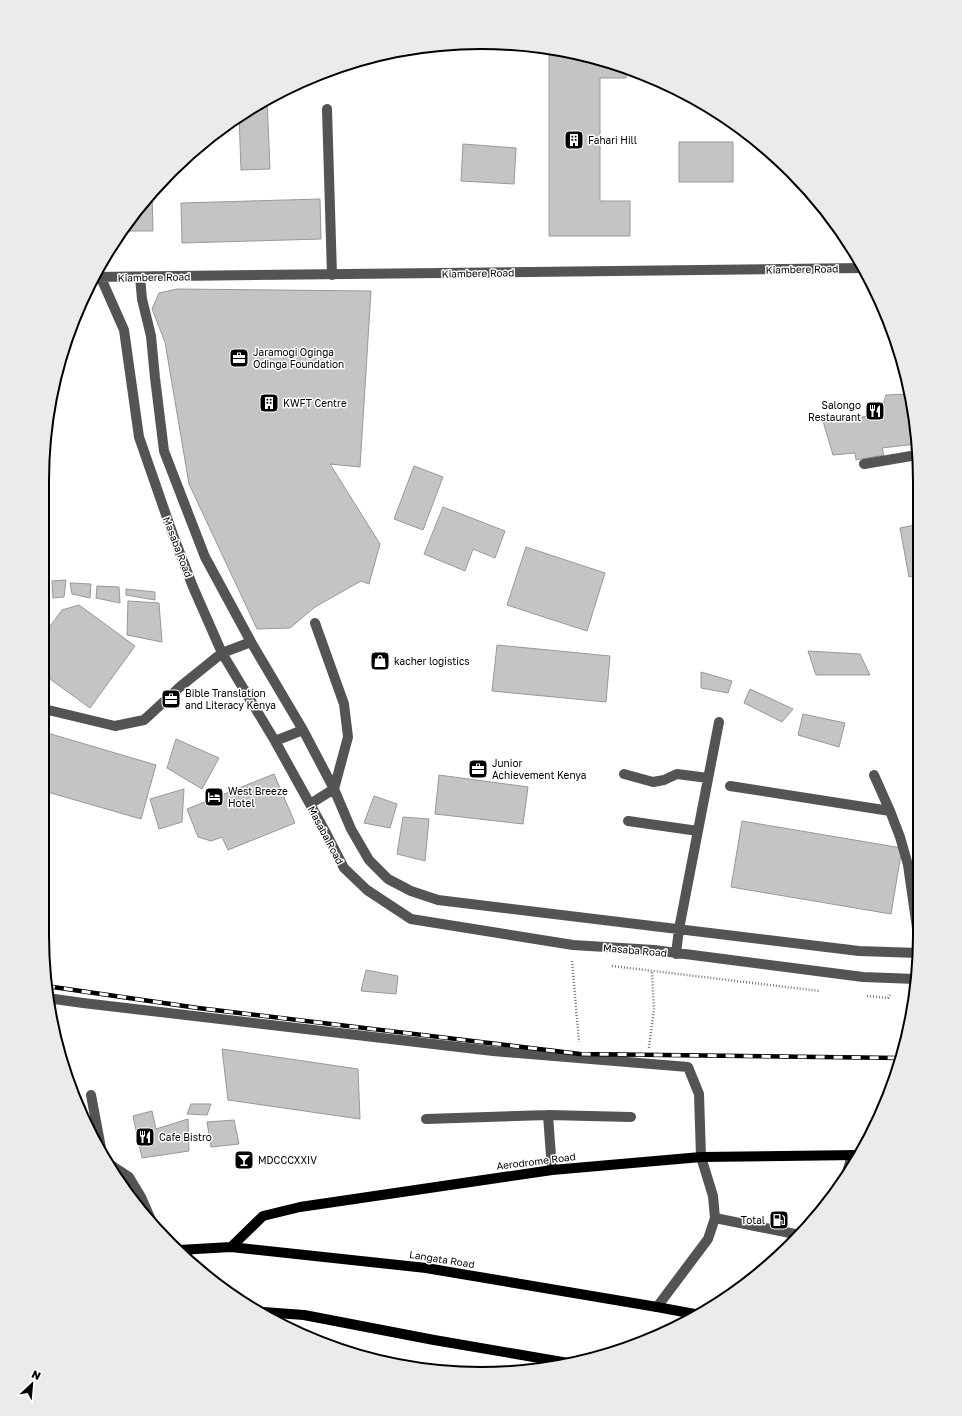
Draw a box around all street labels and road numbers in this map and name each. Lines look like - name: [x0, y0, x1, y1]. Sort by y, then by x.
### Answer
- street label: Kiambere Road: [766, 262, 838, 276]
- street label: Kiambere Road: [442, 266, 514, 280]
- street label: Kiambere Road: [118, 270, 190, 284]
- street label: Masaba Road: [161, 515, 195, 579]
- street label: Masaba Road: [306, 804, 346, 866]
- street label: Masaba Road: [603, 941, 667, 959]
- street label: Aerodrome Road: [496, 1150, 576, 1172]
- street label: Langata Road: [408, 1248, 476, 1270]

